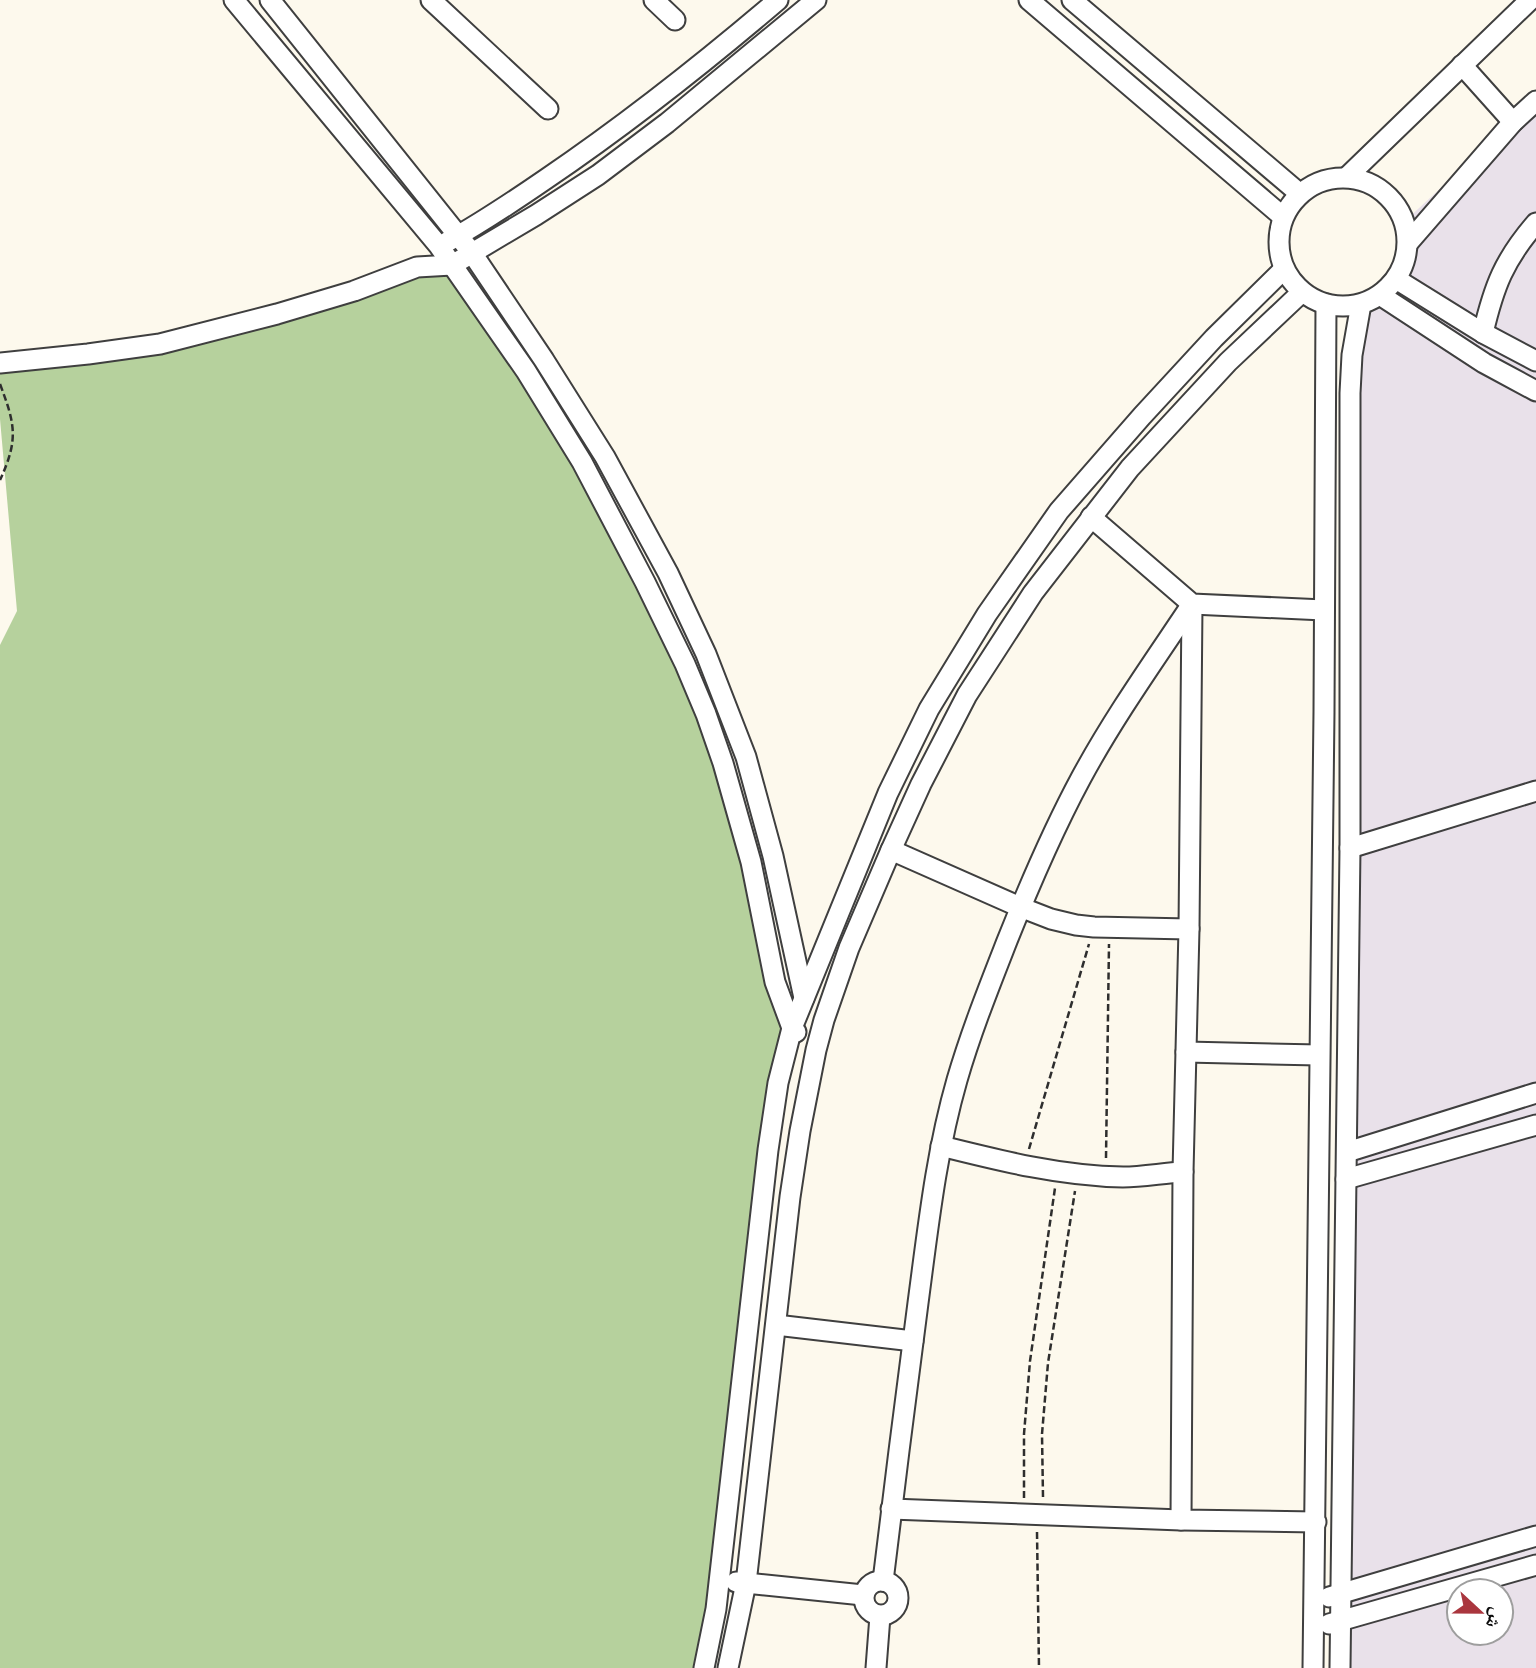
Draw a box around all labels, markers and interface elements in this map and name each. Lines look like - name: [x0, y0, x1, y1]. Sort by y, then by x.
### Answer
- north arrow: [1445, 1577, 1515, 1647]
- text: ش: [1481, 1605, 1511, 1632]

